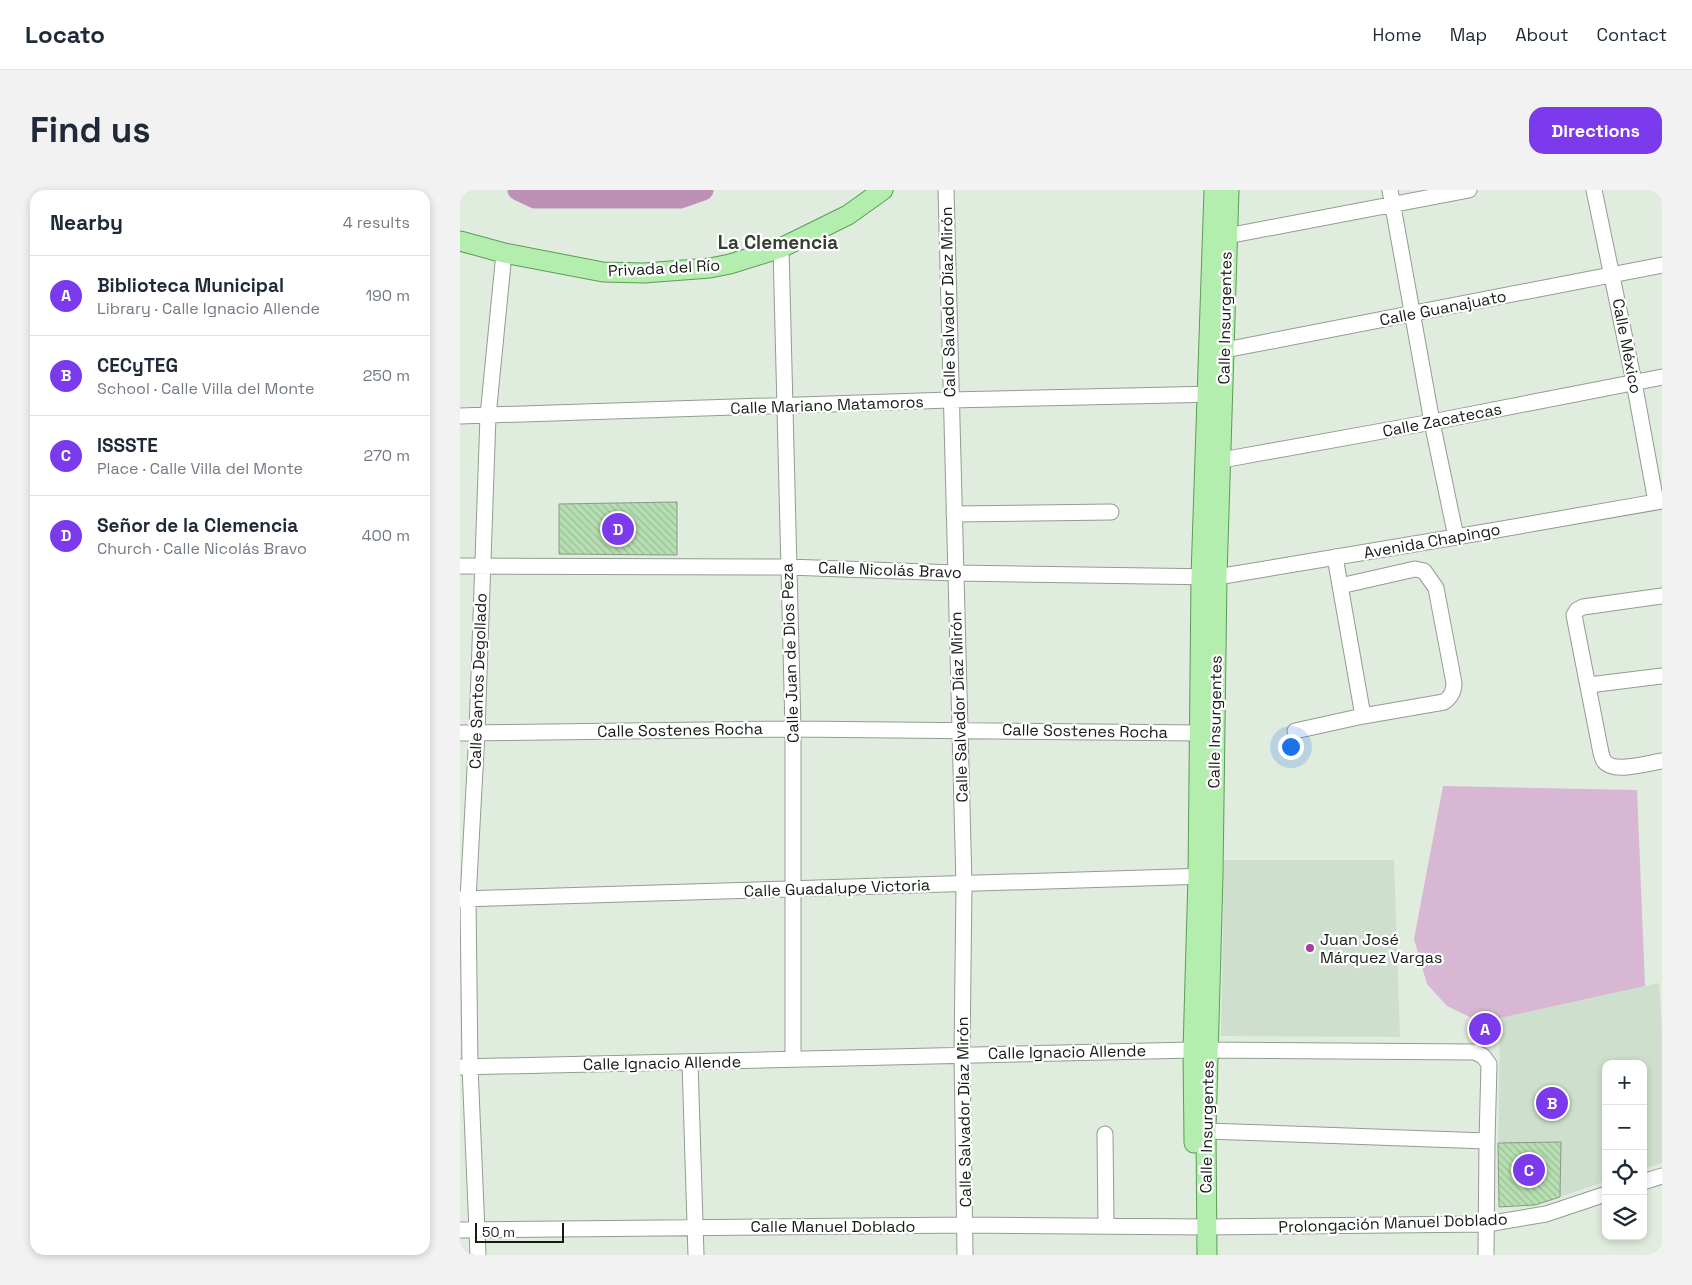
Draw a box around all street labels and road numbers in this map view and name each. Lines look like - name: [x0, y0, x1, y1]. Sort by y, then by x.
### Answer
- street label: Calle Salvador Díaz Mirón: [936, 206, 960, 398]
- street label: Calle Insurgentes: [1213, 251, 1237, 385]
- street label: Privada del Río: [607, 255, 721, 281]
- street label: Calle Guanajuato: [1378, 285, 1508, 331]
- street label: Calle México: [1607, 297, 1647, 395]
- street label: Calle Mariano Matamoros: [730, 391, 924, 419]
- street label: Calle Zacatecas: [1381, 398, 1503, 442]
- street label: Avenida Chapingo: [1362, 519, 1502, 563]
- street label: Calle Nicolás Bravo: [818, 557, 962, 583]
- street label: Calle Juan de Dios Peza: [776, 563, 804, 743]
- street label: Calle Santos Degollado: [464, 593, 492, 769]
- street label: Calle Salvador Díaz Mirón: [945, 611, 973, 803]
- street label: Calle Insurgentes: [1203, 655, 1227, 789]
- street label: Calle Sostenes Rocha: [597, 718, 763, 742]
- street label: Calle Sostenes Rocha: [1002, 719, 1168, 743]
- street label: Calle Guadalupe Victoria: [744, 874, 930, 902]
- street label: Calle Salvador Díaz Mirón: [952, 1016, 976, 1208]
- street label: Calle Ignacio Allende: [988, 1040, 1146, 1064]
- street label: Calle Ignacio Allende: [583, 1051, 741, 1075]
- street label: Calle Insurgentes: [1195, 1060, 1219, 1194]
- street label: Prolongación Manuel Doblado: [1278, 1209, 1508, 1237]
- street label: Calle Manuel Doblado: [751, 1216, 915, 1237]

